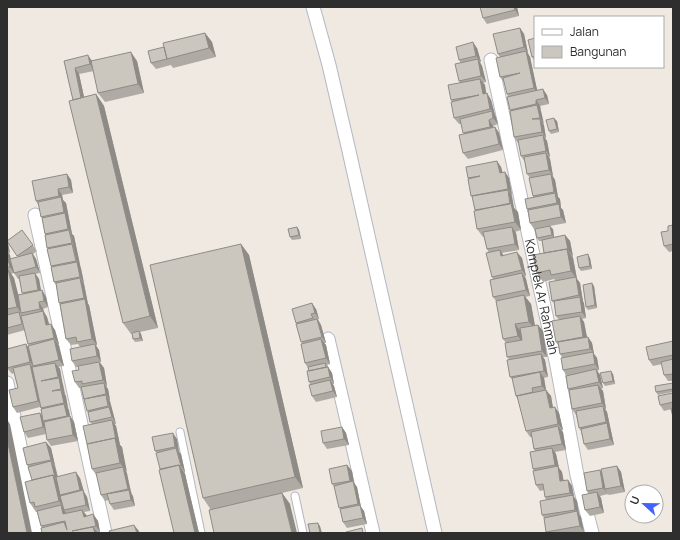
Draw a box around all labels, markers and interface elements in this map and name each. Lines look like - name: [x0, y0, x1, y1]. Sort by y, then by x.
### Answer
- legend: [534, 16, 664, 68]
- text: Jalan: [570, 23, 599, 40]
- text: Bangunan: [570, 43, 626, 60]
- street label: Komplek Ar Rahmah: [521, 237, 563, 356]
- north arrow: [624, 484, 664, 524]
- text: U: [626, 494, 643, 507]

